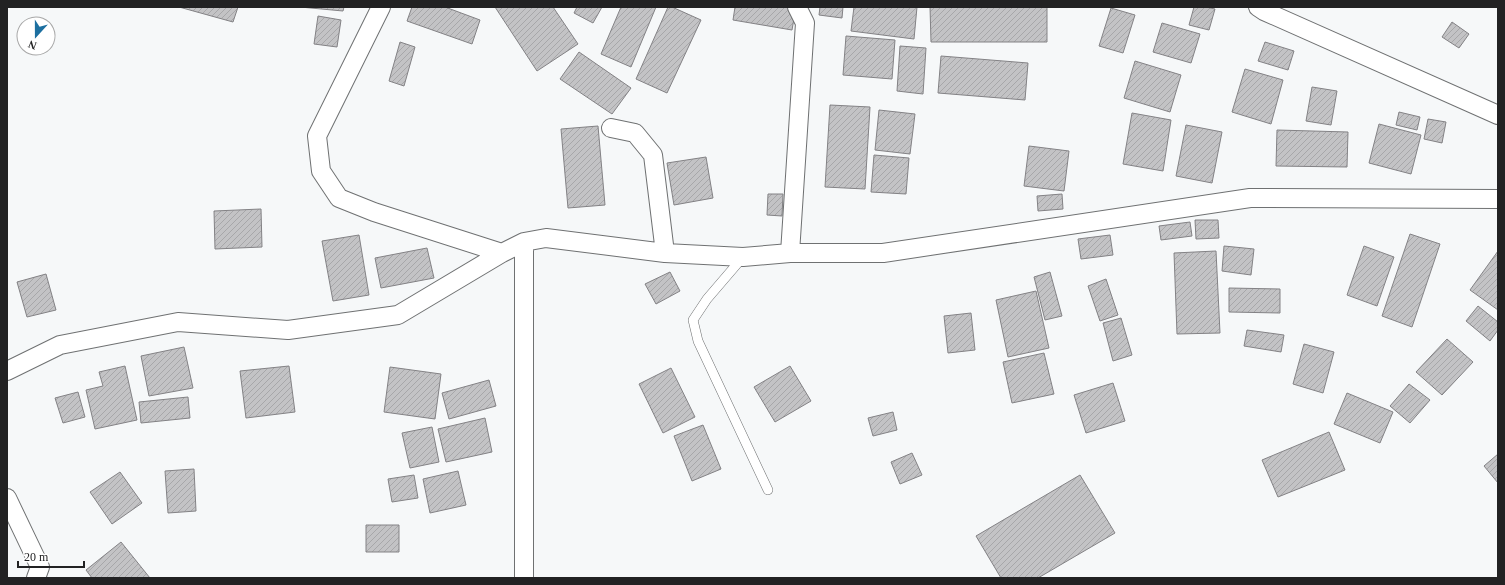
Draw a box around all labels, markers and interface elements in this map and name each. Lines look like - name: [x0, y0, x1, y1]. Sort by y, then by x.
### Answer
- north arrow: [16, 16, 56, 56]
- text: N: [27, 38, 38, 52]
- scale bar: [18, 543, 84, 569]
- text: 20 m: [24, 550, 49, 564]

